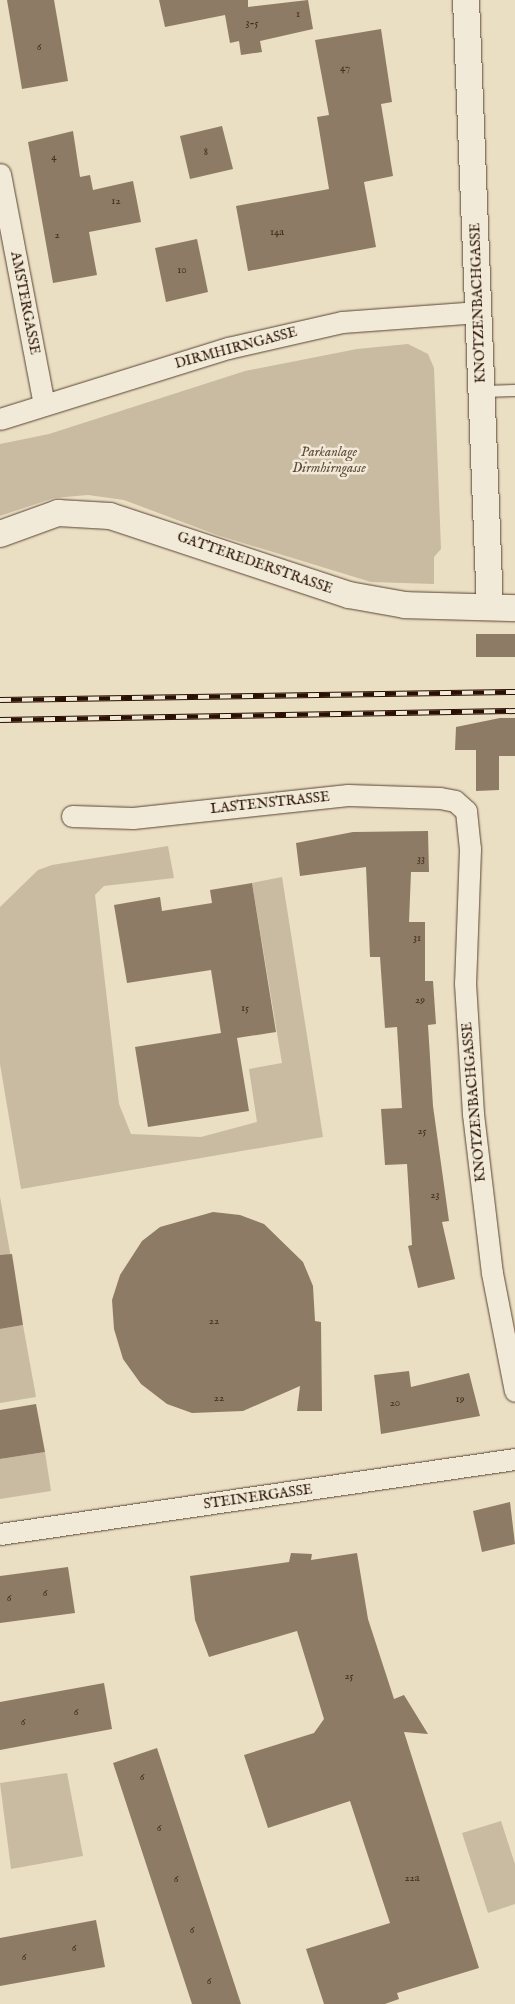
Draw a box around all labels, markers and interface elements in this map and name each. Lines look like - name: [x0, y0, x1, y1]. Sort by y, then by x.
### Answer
- house number: 1: [296, 7, 300, 21]
- house number: 3-5: [245, 16, 259, 30]
- house number: 6: [37, 40, 41, 54]
- house number: 47: [340, 61, 350, 75]
- house number: 8: [204, 145, 208, 159]
- house number: 4: [51, 150, 57, 164]
- house number: 12: [111, 194, 121, 208]
- street label: KNOTZENBACHGASSE: [467, 223, 489, 383]
- house number: 14a: [270, 225, 284, 239]
- house number: 2: [54, 228, 60, 242]
- street label: AMSTERGASSE: [7, 250, 43, 356]
- house number: 10: [177, 263, 187, 277]
- street label: DIRMHIRNGASSE: [173, 324, 299, 372]
- park label: Parkanlage Dirmhirngasse: [292, 444, 366, 477]
- street label: GATTEREDERSTRASSE: [175, 528, 335, 598]
- street label: LASTENSTRASSE: [209, 788, 331, 818]
- house number: 33: [417, 852, 425, 866]
- house number: 31: [413, 931, 421, 945]
- house number: 29: [415, 993, 425, 1007]
- house number: 15: [241, 1001, 249, 1015]
- street label: KNOTZENBACHGASSE: [459, 1021, 489, 1183]
- house number: 25: [417, 1124, 427, 1138]
- house number: 23: [430, 1188, 440, 1202]
- house number: 22: [209, 1314, 219, 1328]
- house number: 22: [214, 1391, 224, 1405]
- house number: 19: [456, 1392, 464, 1406]
- house number: 20: [390, 1396, 400, 1410]
- street label: STEINERGASSE: [202, 1481, 314, 1513]
- house number: 6: [43, 1586, 47, 1600]
- house number: 6: [7, 1591, 11, 1605]
- house number: 25: [344, 1669, 354, 1683]
- house number: 6: [74, 1705, 78, 1719]
- house number: 6: [21, 1715, 25, 1729]
- house number: 6: [140, 1770, 144, 1784]
- house number: 6: [157, 1821, 161, 1835]
- house number: 22a: [404, 1871, 420, 1885]
- house number: 6: [174, 1872, 178, 1886]
- house number: 6: [190, 1923, 194, 1937]
- house number: 6: [72, 1941, 76, 1955]
- house number: 6: [22, 1950, 26, 1964]
- house number: 6: [207, 1974, 211, 1988]

